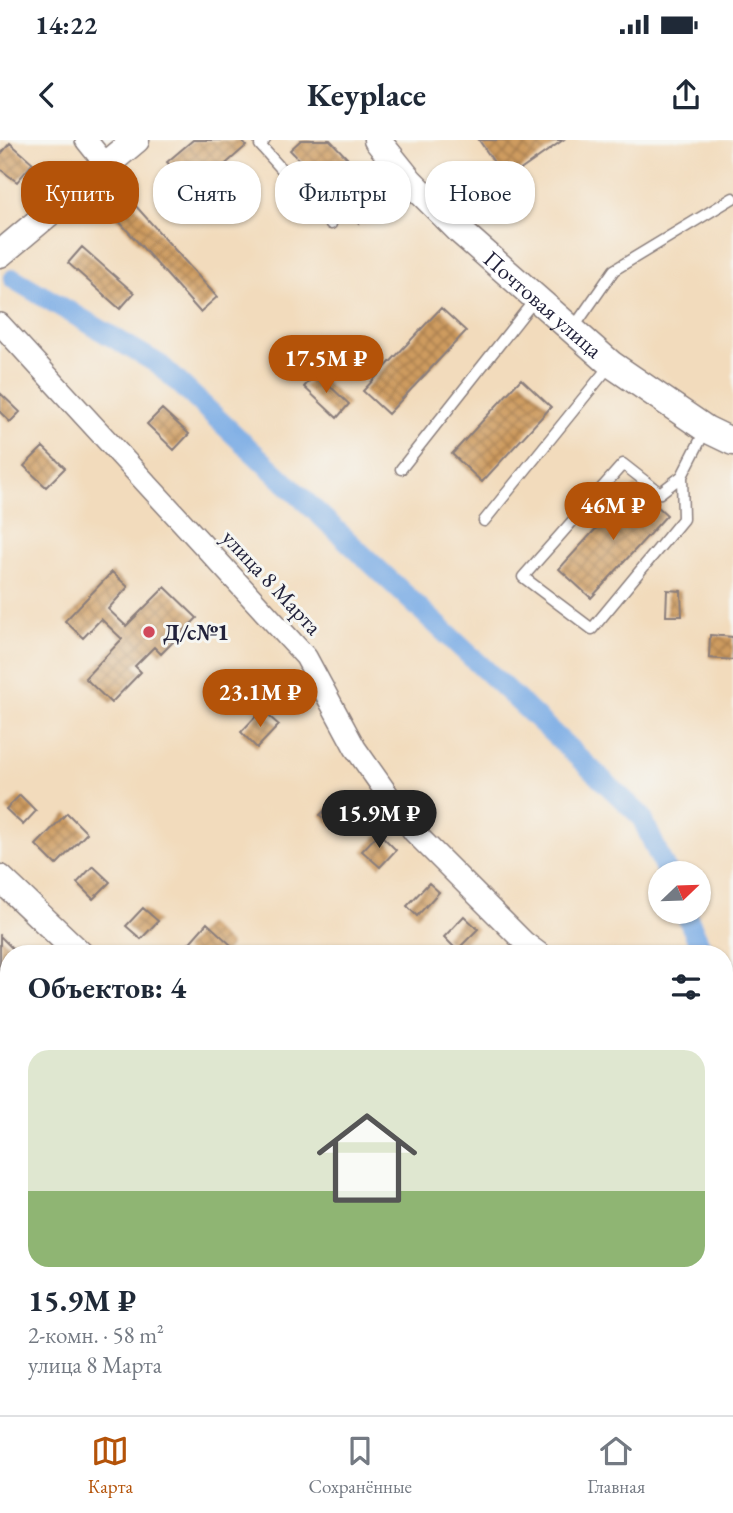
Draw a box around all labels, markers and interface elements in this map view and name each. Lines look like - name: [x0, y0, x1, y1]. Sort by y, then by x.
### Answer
- text: 14:22: [35, 8, 97, 42]
- text: Keyplace: [307, 74, 426, 116]
- icon: back: [28, 76, 66, 114]
- icon: share: [667, 76, 705, 114]
- chip: Купить: [21, 161, 139, 224]
- chip: Снять: [153, 161, 261, 224]
- chip: Фильтры: [275, 161, 411, 224]
- chip: Новое: [425, 161, 535, 224]
- street label: Почтовая улица: [477, 244, 610, 365]
- pin: 17.5M ₽: [261, 336, 391, 395]
- text: 17.5M ₽: [285, 343, 367, 373]
- pin: 46M ₽: [564, 482, 662, 542]
- text: 46M ₽: [580, 490, 646, 520]
- street label: улица 8 Марта: [215, 523, 329, 642]
- place label: Д/с№1: [163, 617, 229, 647]
- marker: Д/с№1: [141, 624, 157, 640]
- pin: 23.1M ₽: [195, 670, 325, 729]
- text: 23.1M ₽: [219, 677, 301, 707]
- pin: 15.9M ₽: [314, 790, 444, 850]
- text: 15.9M ₽: [338, 798, 420, 828]
- north arrow: [648, 861, 710, 924]
- map controls: [648, 861, 711, 924]
- text: Объектов: 4: [28, 968, 186, 1007]
- icon: filters: [667, 968, 705, 1006]
- icon: home: [304, 1095, 430, 1221]
- text: 15.9M ₽: [28, 1281, 136, 1320]
- text: 2-комн. · 58 m²: [28, 1320, 164, 1350]
- text: улица 8 Марта: [28, 1350, 162, 1380]
- tab: Карта: [88, 1432, 133, 1499]
- tab: Сохранённые: [308, 1432, 412, 1499]
- tab: Главная: [587, 1432, 645, 1499]

